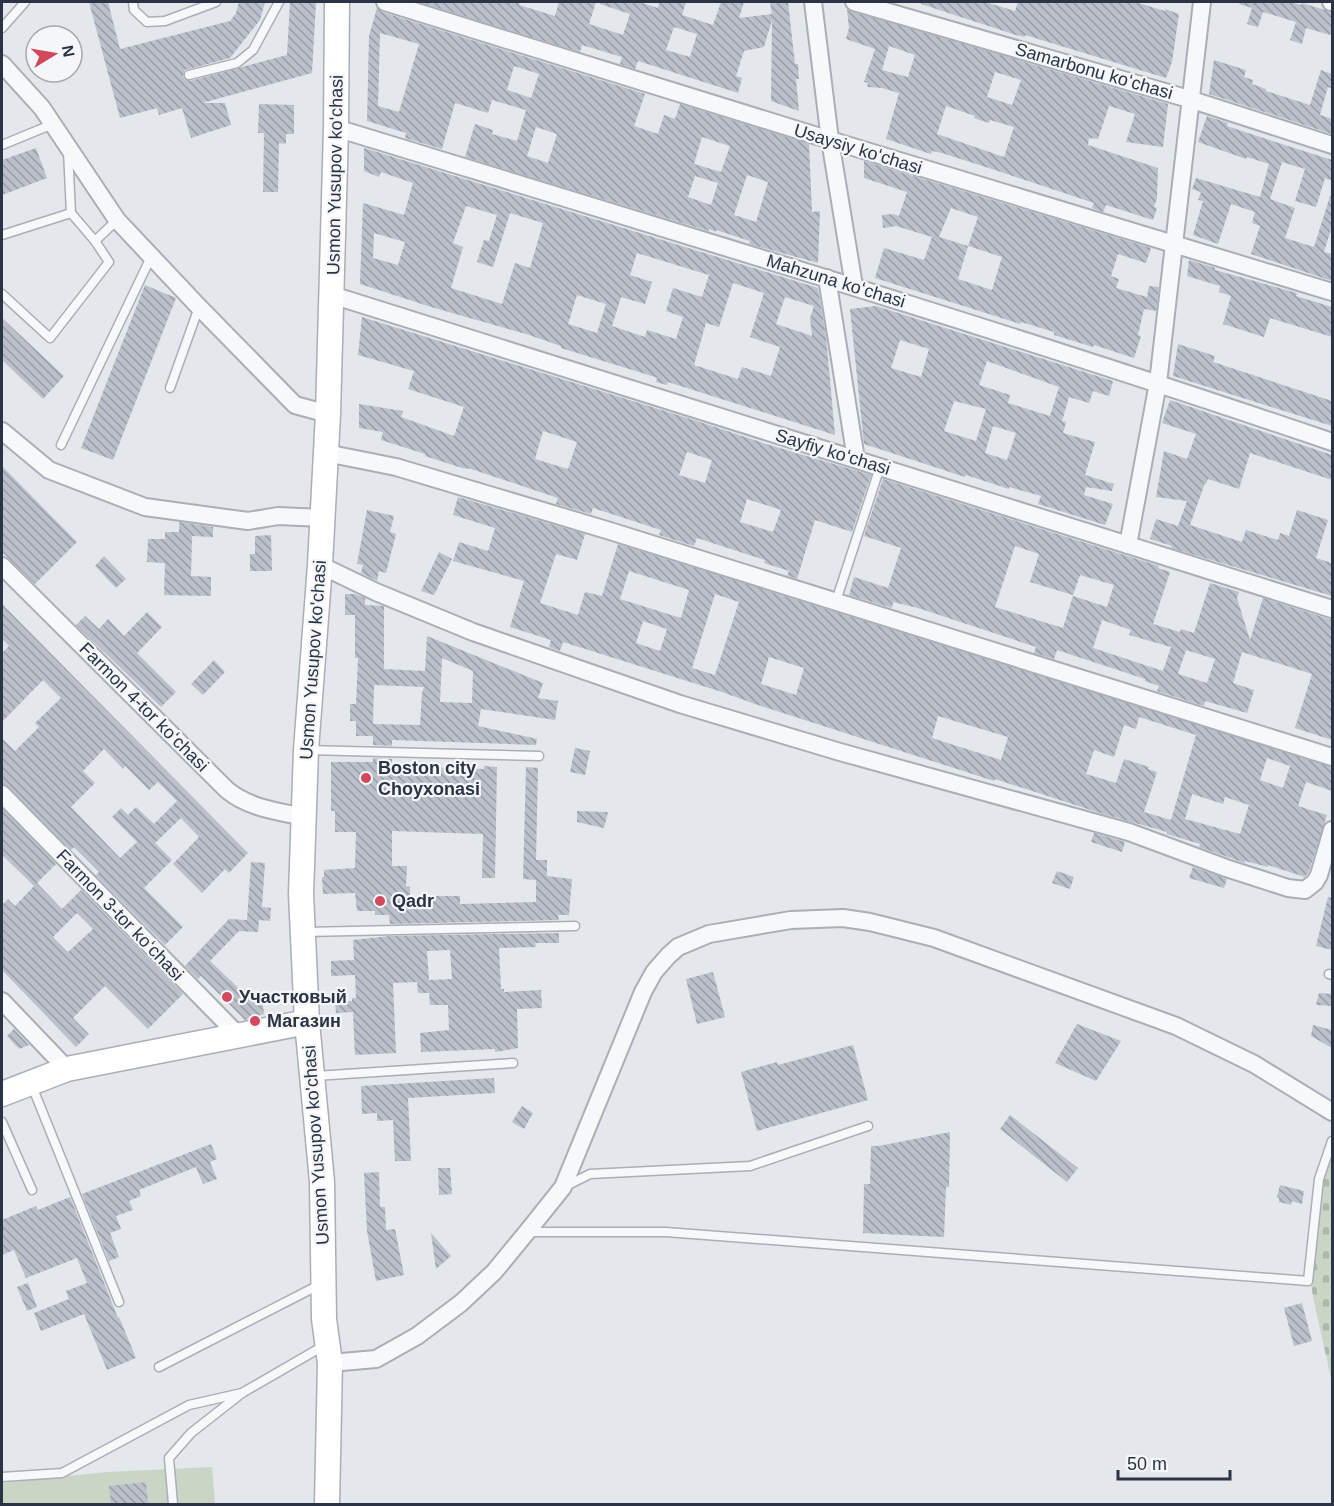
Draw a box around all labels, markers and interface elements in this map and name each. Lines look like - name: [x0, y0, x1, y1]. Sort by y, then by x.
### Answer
- north arrow: [24, 24, 84, 84]
- street label: Samarbonu koʻchasi: [1013, 39, 1175, 103]
- text: N: [59, 44, 78, 59]
- street label: Usmon Yusupov ko'chasi: [323, 75, 347, 275]
- street label: Usaysiy koʻchasi: [791, 120, 925, 178]
- street label: Mahzuna koʻchasi: [764, 250, 908, 312]
- street label: Sayfiy koʻchasi: [773, 425, 893, 479]
- street label: Usmon Yusupov ko'chasi: [296, 559, 330, 761]
- street label: Farmon 4-tor koʻchasi: [75, 638, 213, 776]
- place label: Boston city Choyxonasi: [378, 758, 480, 799]
- marker: Boston city Choyxonasi: [359, 771, 373, 785]
- street label: Farmon 3-tor koʻchasi: [52, 845, 188, 985]
- place label: Qadr: [392, 891, 434, 911]
- marker: Qadr: [373, 894, 387, 908]
- place label: Участковый: [239, 987, 347, 1007]
- marker: Участковый: [220, 990, 234, 1004]
- place label: Магазин: [267, 1011, 341, 1031]
- marker: Магазин: [248, 1014, 262, 1028]
- street label: Usmon Yusupov ko'chasi: [299, 1044, 333, 1246]
- scale bar: [1118, 1443, 1230, 1481]
- text: 50 m: [1127, 1454, 1167, 1474]

